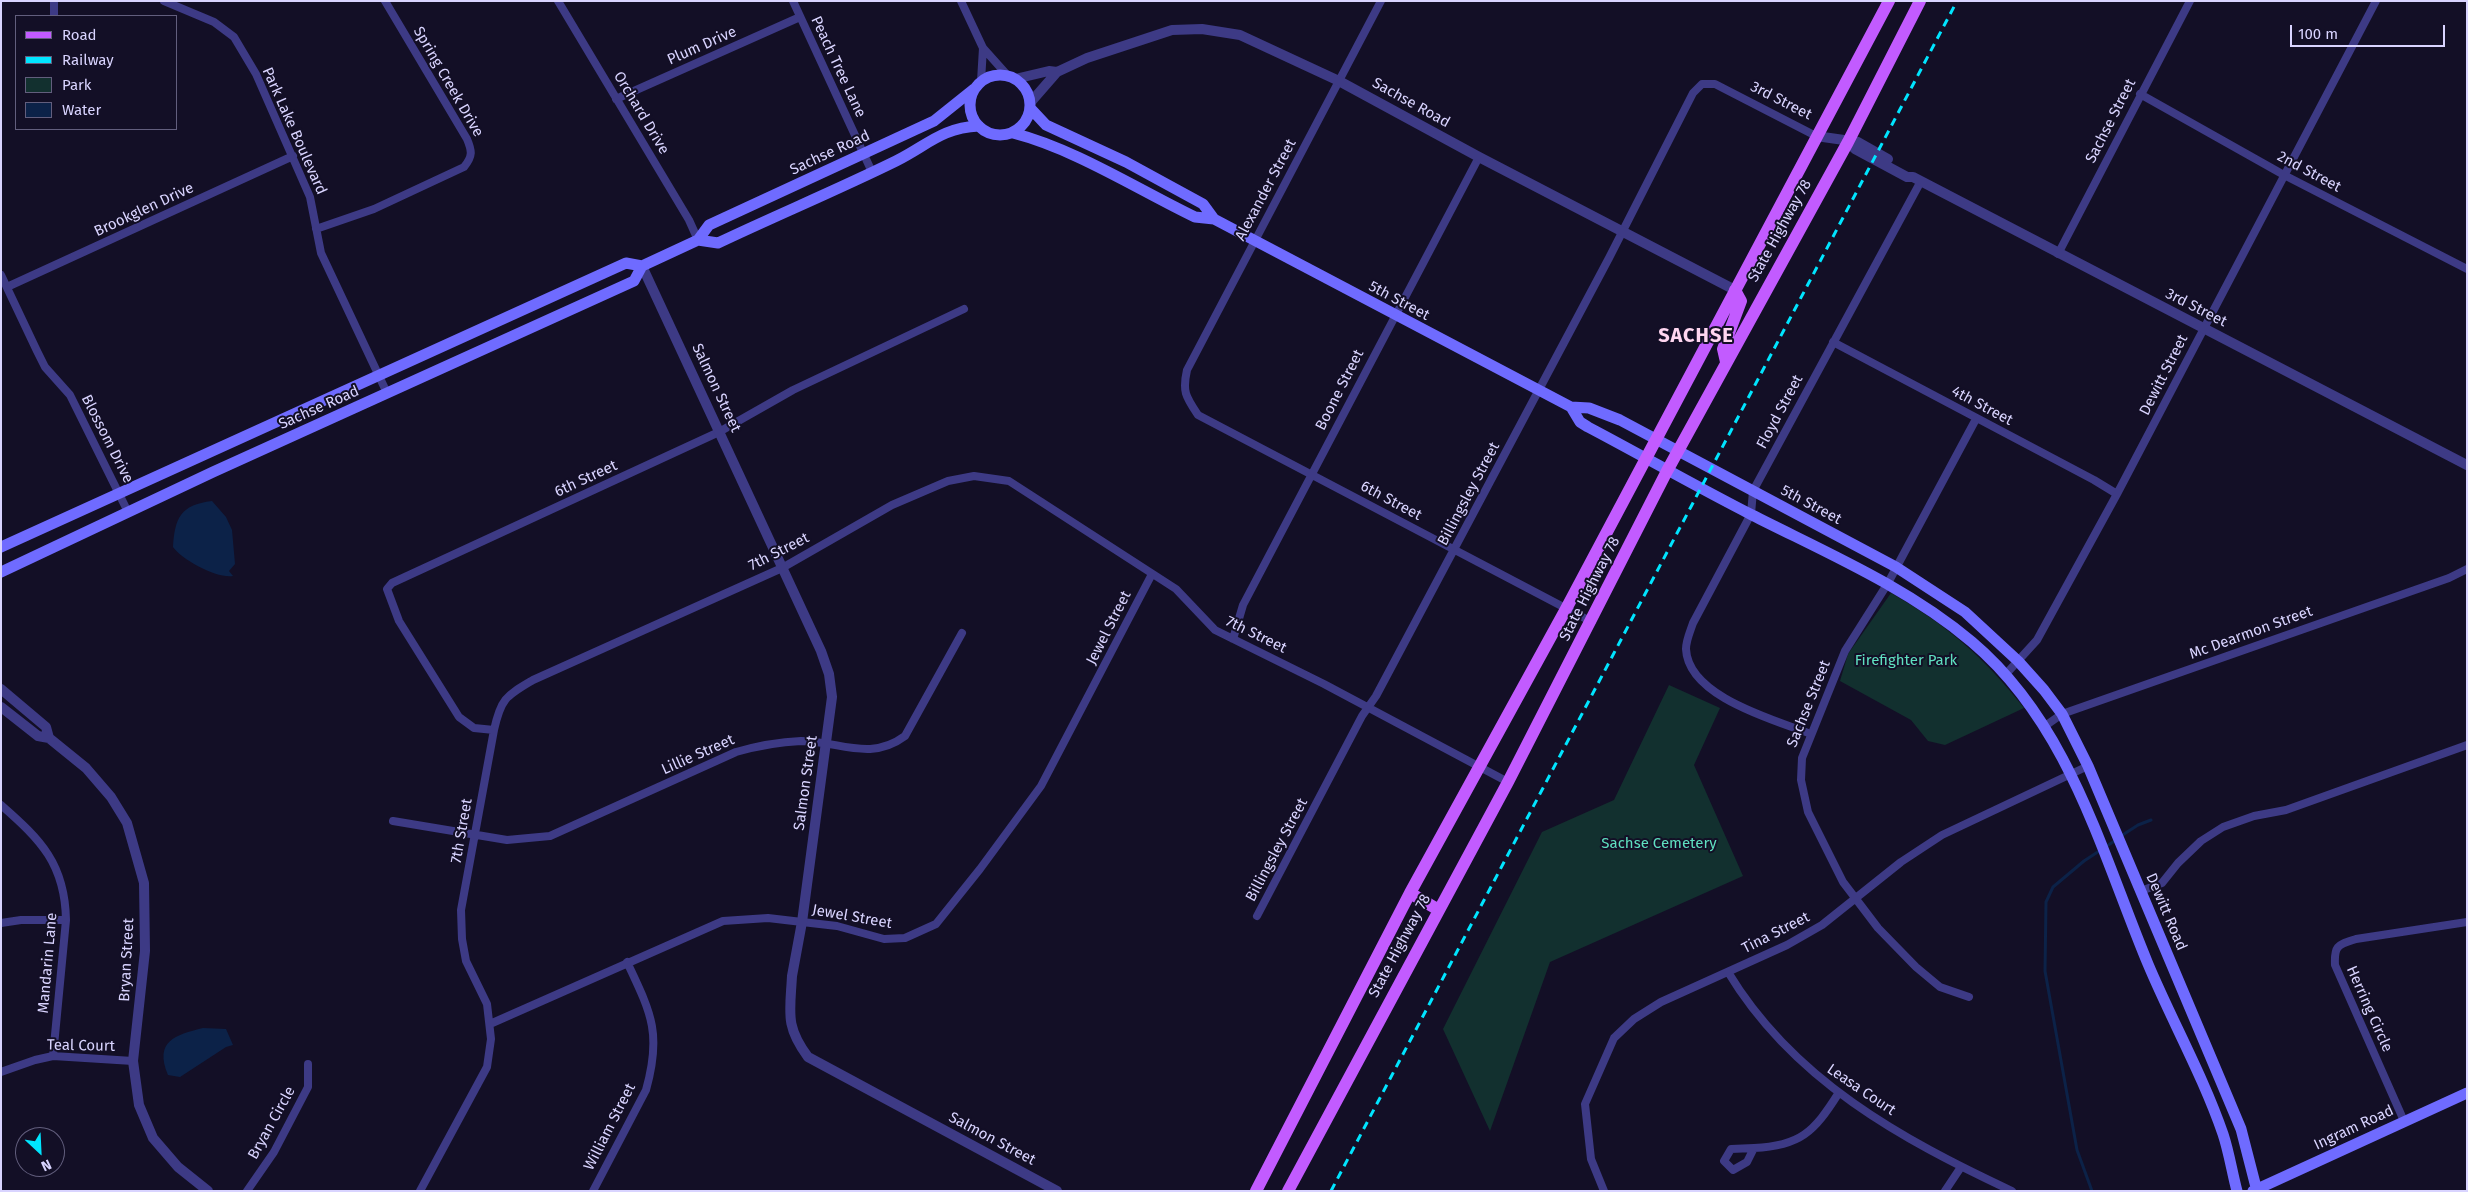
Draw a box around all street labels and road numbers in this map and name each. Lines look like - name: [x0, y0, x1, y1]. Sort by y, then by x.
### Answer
- street label: Peach Tree Lane: [807, 13, 869, 121]
- street label: Plum Drive: [665, 23, 739, 69]
- street label: Spring Creek Drive: [409, 24, 487, 140]
- street label: Park Lake Boulevard: [258, 65, 330, 197]
- street label: Orchard Drive: [609, 68, 673, 158]
- street label: Sachse Road: [1369, 74, 1453, 132]
- street label: Sachse Street: [2082, 76, 2140, 166]
- street label: 3rd Street: [1747, 78, 1815, 124]
- street label: Sachse Road: [787, 127, 873, 179]
- street label: Alexander Street: [1232, 136, 1300, 244]
- street label: 2nd Street: [2274, 148, 2344, 196]
- street label: State Highway 78: [1744, 177, 1816, 285]
- street label: Brookglen Drive: [91, 179, 197, 241]
- street label: 5th Street: [1366, 277, 1432, 325]
- street label: 3rd Street: [2162, 285, 2230, 331]
- street label: Dewitt Street: [2136, 332, 2192, 418]
- street label: Salmon Street: [688, 341, 744, 435]
- street label: Boone Street: [1312, 347, 1368, 433]
- street label: Floyd Street: [1753, 372, 1807, 452]
- street label: Sachse Road: [276, 382, 362, 434]
- street label: 4th Street: [1948, 382, 2016, 430]
- street label: Blossom Drive: [77, 392, 137, 486]
- street label: Billingsley Street: [1434, 439, 1504, 549]
- street label: 6th Street: [552, 457, 620, 501]
- street label: 6th Street: [1357, 477, 1425, 525]
- street label: 5th Street: [1778, 481, 1844, 529]
- street label: 7th Street: [746, 529, 812, 575]
- street label: State Highway 78: [1556, 534, 1624, 644]
- street label: Jewel Street: [1083, 588, 1135, 668]
- street label: Mc Dearmon Street: [2187, 602, 2315, 664]
- street label: 7th Street: [1223, 613, 1289, 657]
- street label: Sachse Street: [1783, 658, 1835, 750]
- street label: Lillie Street: [659, 731, 737, 779]
- street label: Salmon Street: [790, 734, 822, 832]
- street label: Billingsley Street: [1242, 795, 1312, 905]
- street label: 7th Street: [447, 797, 477, 865]
- street label: Dewitt Road: [2142, 871, 2190, 953]
- street label: State Highway 78: [1365, 891, 1435, 1001]
- street label: Jewel Street: [811, 901, 893, 933]
- street label: Tina Street: [1739, 908, 1813, 958]
- street label: Mandarin Lane: [35, 912, 61, 1014]
- street label: Bryan Street: [116, 918, 138, 1002]
- street label: Herring Circle: [2342, 963, 2396, 1055]
- street label: Teal Court: [47, 1036, 115, 1056]
- street label: Leasa Court: [1823, 1060, 1899, 1120]
- street label: William Street: [580, 1080, 640, 1174]
- street label: Bryan Circle: [245, 1083, 299, 1163]
- street label: Ingram Road: [2311, 1102, 2397, 1154]
- street label: Salmon Street: [946, 1109, 1038, 1169]

